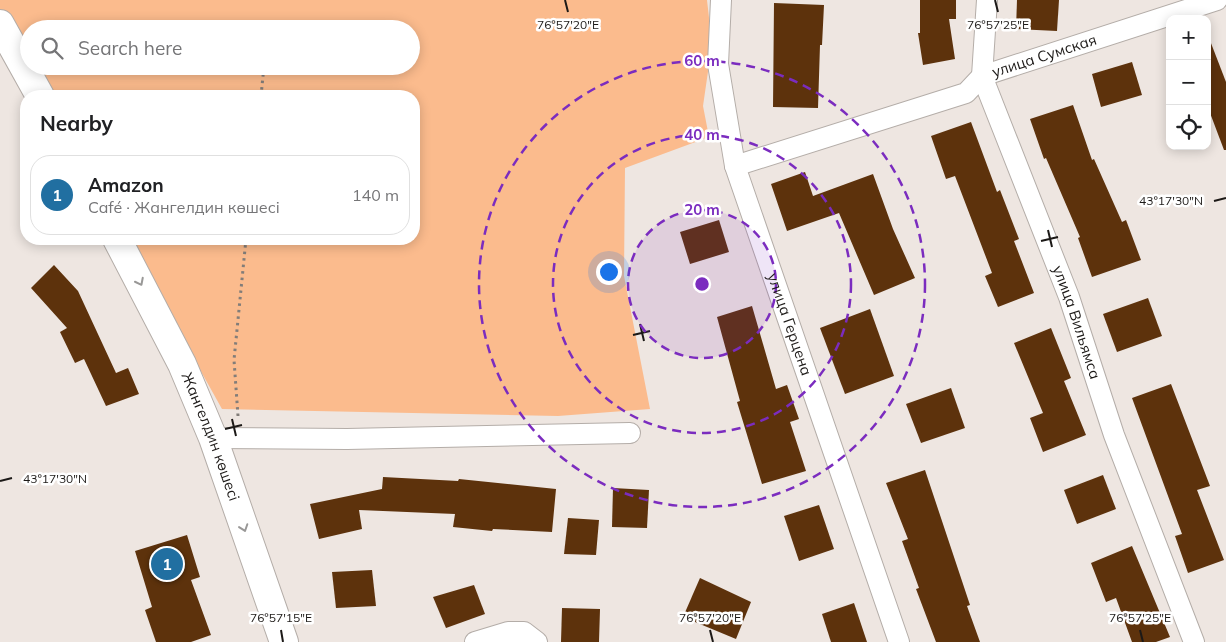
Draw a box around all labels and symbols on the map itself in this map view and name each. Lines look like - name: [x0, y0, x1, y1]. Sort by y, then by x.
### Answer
- text: 76°57'20"E: [537, 17, 599, 32]
- text: 76°57'25"E: [967, 17, 1029, 32]
- street label: улица Сумская: [989, 30, 1099, 81]
- text: 60 m: [684, 51, 720, 70]
- text: 40 m: [684, 125, 720, 144]
- text: 43°17'30"N: [1139, 193, 1203, 208]
- text: 20 m: [684, 200, 720, 219]
- your location: [596, 259, 622, 285]
- street label: улица Вильямса: [1048, 262, 1105, 381]
- street label: улица Герцена: [764, 270, 817, 378]
- centre of rings: [693, 275, 711, 293]
- one-way arrow: [134, 277, 144, 286]
- street label: Жангелдин көшесі: [177, 369, 244, 503]
- text: 43°17'30"N: [23, 471, 87, 486]
- one-way arrow: [238, 523, 248, 531]
- pin: 1: [151, 545, 183, 583]
- text: 76°57'15"E: [250, 610, 312, 625]
- text: 76°57'20"E: [679, 610, 741, 625]
- text: 76°57'25"E: [1109, 610, 1171, 625]

